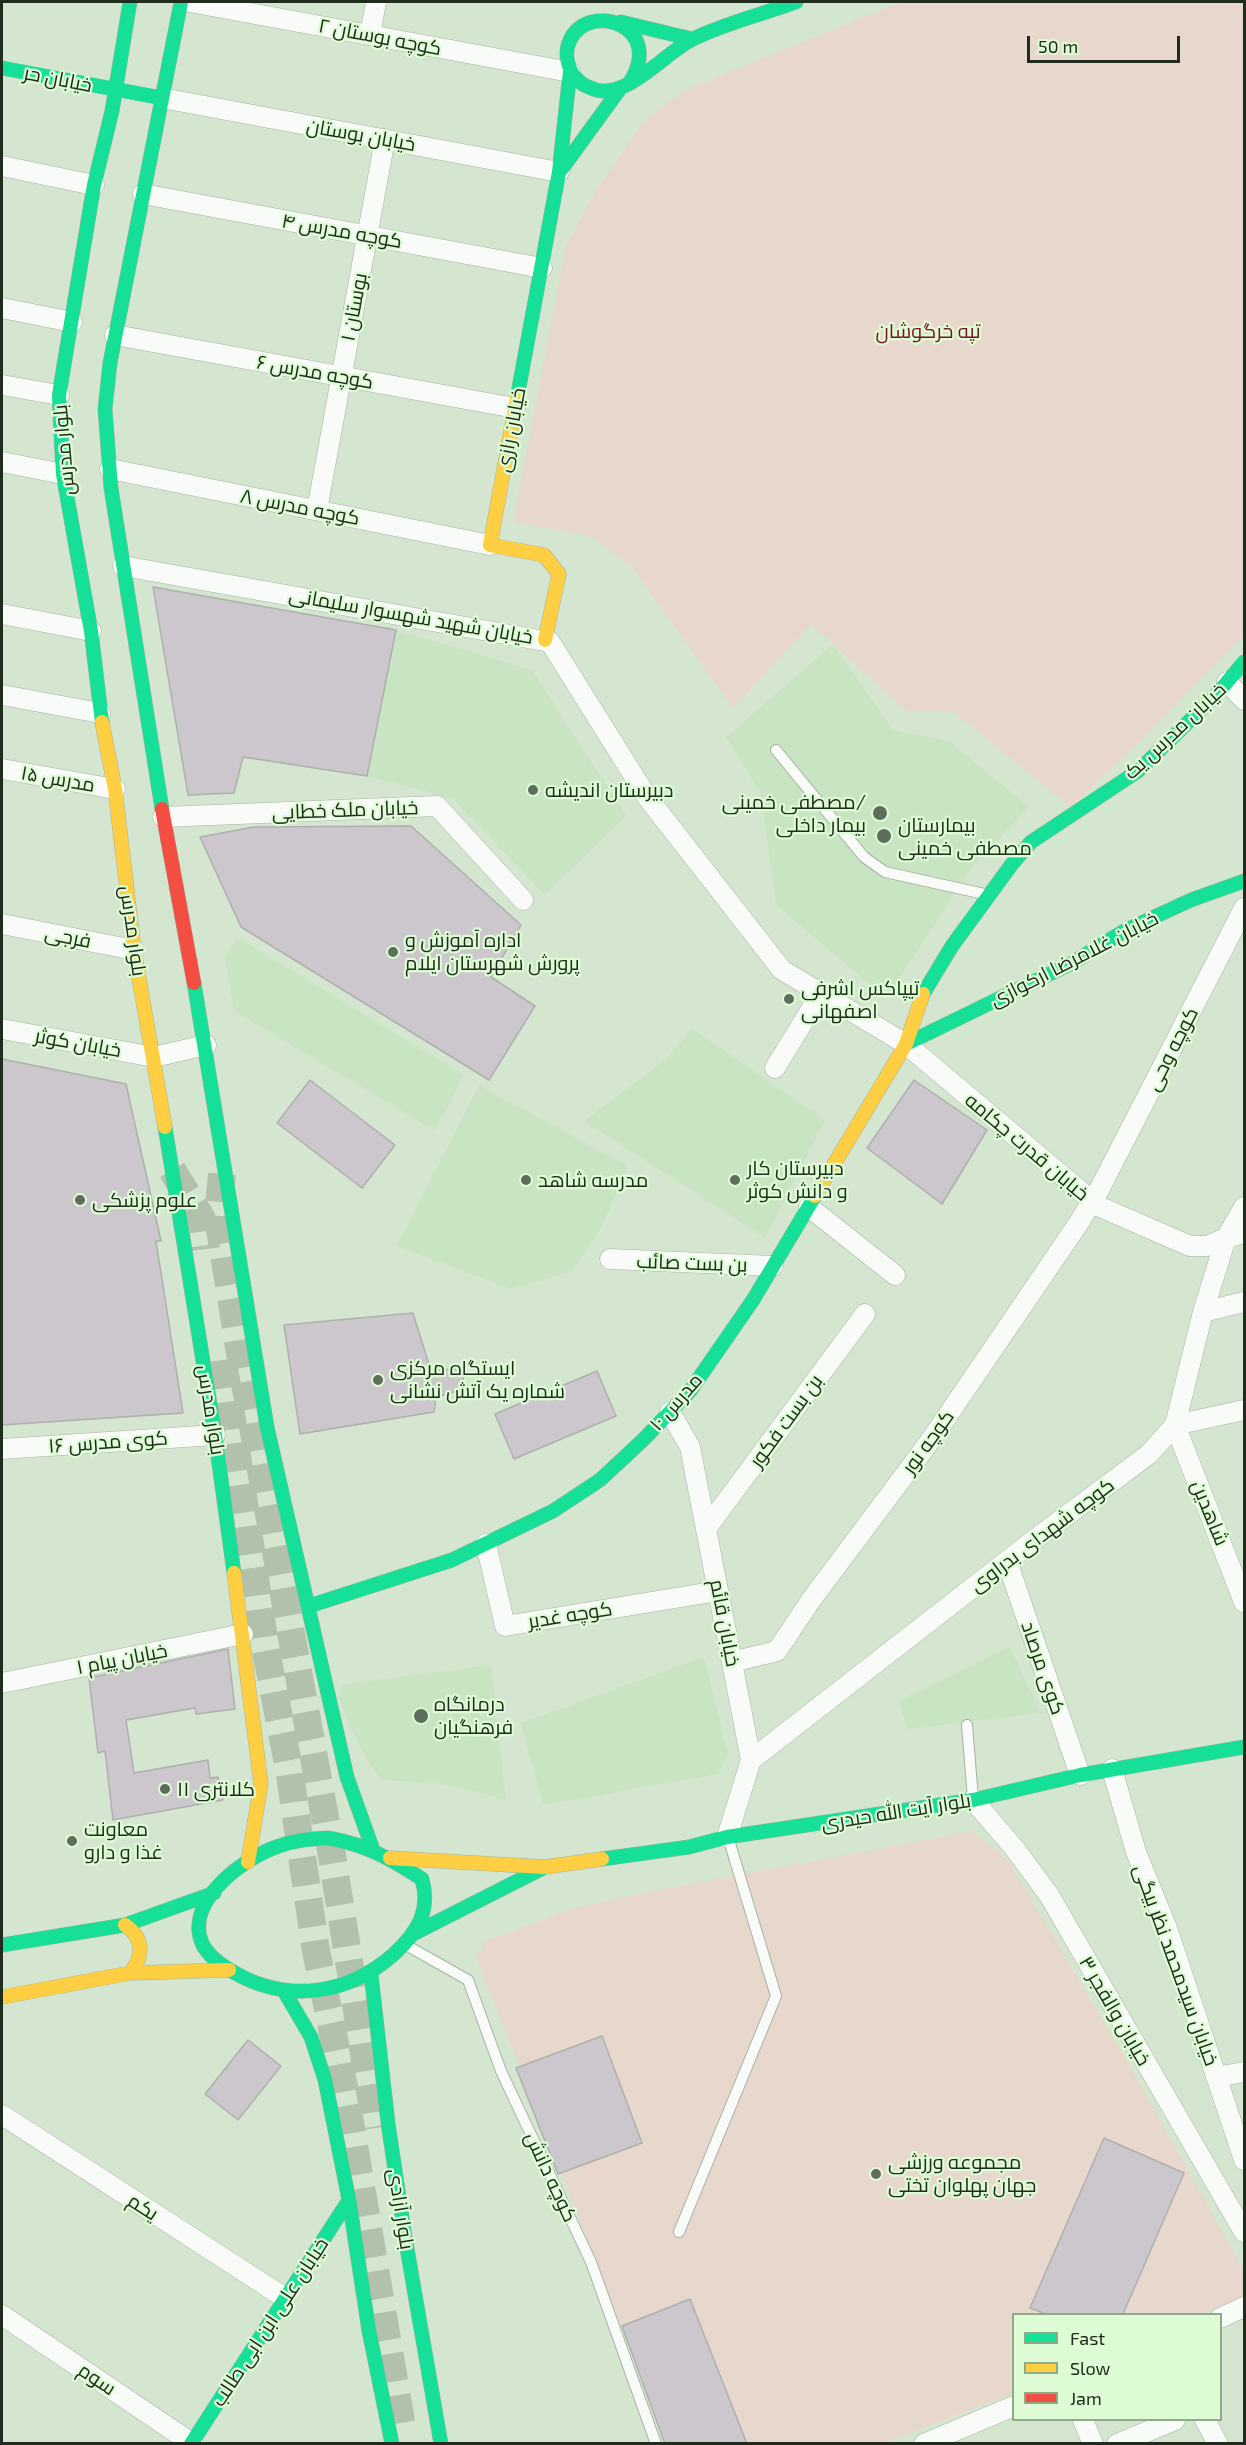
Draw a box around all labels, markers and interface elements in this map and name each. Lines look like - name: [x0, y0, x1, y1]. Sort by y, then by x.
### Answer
- street label: کوچه بوستان ۲: [316, 13, 444, 61]
- scale bar: [1030, 24, 1183, 62]
- text: 50 m: [1038, 35, 1078, 57]
- street label: خیابان حر: [22, 61, 94, 97]
- street label: خیابان بوستان: [305, 114, 417, 156]
- street label: کوچه مدرس ۴: [280, 209, 404, 253]
- street label: بوستان ۱: [336, 271, 372, 343]
- park label: تپه خرگوشان: [875, 319, 981, 343]
- street label: کوچه مدرس ۶: [255, 350, 375, 394]
- street label: خیابان رازی: [491, 386, 531, 474]
- street label: بلوار مدرس: [48, 404, 80, 496]
- street label: کوچه مدرس ۸: [238, 484, 362, 530]
- street label: خیابان شهید شهسوار سلیمانی: [287, 583, 535, 649]
- street label: خیابان مدرس یک: [1119, 678, 1231, 784]
- street label: مدرس ۱۵: [19, 761, 97, 797]
- place label: دبیرستان اندیشه: [545, 778, 673, 802]
- marker: دبیرستان اندیشه: [526, 783, 540, 797]
- place label: مصطفی خمینی/ بیمار داخلی: [722, 790, 866, 837]
- street label: خیابان ملک خطایی: [271, 795, 419, 825]
- marker: مصطفی خمینی/ بیمار داخلی: [871, 804, 889, 822]
- place label: بیمارستان مصطفی خمینی: [898, 813, 1032, 860]
- marker: بیمارستان مصطفی خمینی: [875, 827, 893, 845]
- street label: بلوار مدرس: [115, 884, 151, 978]
- street label: خیابان غلامرضا ارکوازی: [986, 906, 1162, 1012]
- street label: فرجی: [43, 921, 93, 953]
- place label: اداره آموزش و پرورش شهرستان ایلام: [405, 928, 580, 975]
- marker: اداره آموزش و پرورش شهرستان ایلام: [386, 945, 400, 959]
- place label: تیپاکس اشرفی اصفهانی: [801, 976, 919, 1023]
- marker: تیپاکس اشرفی اصفهانی: [782, 992, 796, 1006]
- street label: کوچه وحی: [1141, 1003, 1203, 1095]
- street label: خیابان کوثر: [33, 1024, 123, 1062]
- street label: خیابان قدرت چکامه: [960, 1088, 1094, 1206]
- place label: دبیرستان کار و دانش کوثر: [747, 1156, 848, 1203]
- place label: مدرسه شاهد: [538, 1168, 648, 1192]
- marker: مدرسه شاهد: [519, 1173, 533, 1187]
- marker: دبیرستان کار و دانش کوثر: [728, 1173, 742, 1187]
- place label: علوم پزشکی: [92, 1188, 197, 1212]
- marker: علوم پزشکی: [73, 1193, 87, 1207]
- street label: بن بست صائب: [636, 1249, 748, 1277]
- place label: ایستگاه مرکزی شماره یک آتش نشانی: [390, 1356, 565, 1403]
- street label: بلوار مدرس: [192, 1363, 230, 1457]
- street label: مدرس ۱۰: [644, 1368, 708, 1436]
- street label: بن بست فکور: [744, 1370, 828, 1472]
- marker: ایستگاه مرکزی شماره یک آتش نشانی: [371, 1373, 385, 1387]
- street label: کوچه نور: [897, 1405, 959, 1479]
- street label: کوی مدرس ۱۶: [47, 1426, 169, 1458]
- street label: کوچه شهدای بدراوی: [965, 1473, 1119, 1597]
- street label: شاهدین: [1186, 1477, 1234, 1549]
- street label: خیابان قائم: [705, 1577, 745, 1669]
- street label: کوچه غدیر: [526, 1596, 614, 1634]
- street label: کوی مرصاد: [1016, 1618, 1070, 1718]
- street label: خیابان پیام ۱: [74, 1638, 170, 1680]
- place label: درمانگاه فرهنگیان: [434, 1692, 513, 1739]
- marker: درمانگاه فرهنگیان: [412, 1707, 430, 1725]
- place label: کلانتری ۱۱: [177, 1777, 255, 1801]
- marker: کلانتری ۱۱: [158, 1782, 172, 1796]
- street label: بلوار آیت الله حیدری: [819, 1788, 973, 1836]
- place label: معاونت غذا و دارو: [84, 1817, 163, 1864]
- marker: معاونت غذا و دارو: [65, 1834, 79, 1848]
- street label: خیابان سیدمحمد نظر بیگی: [1128, 1861, 1224, 2069]
- street label: خیابان والفجر ۳: [1074, 1952, 1156, 2070]
- street label: کوچه دانش: [520, 2128, 582, 2226]
- place label: مجموعه ورزشی جهان پهلوان تختی: [888, 2150, 1036, 2197]
- street label: بلوار آزادی: [383, 2167, 419, 2251]
- marker: مجموعه ورزشی جهان پهلوان تختی: [869, 2167, 883, 2181]
- street label: یکم: [123, 2188, 163, 2226]
- street label: خیابان علی ابن ابی طالب: [206, 2233, 334, 2411]
- legend: [1012, 2313, 1222, 2421]
- text: Fast: [1070, 2327, 1105, 2349]
- text: Slow: [1070, 2357, 1110, 2379]
- street label: سوم: [73, 2358, 121, 2400]
- text: Jam: [1070, 2387, 1102, 2409]

